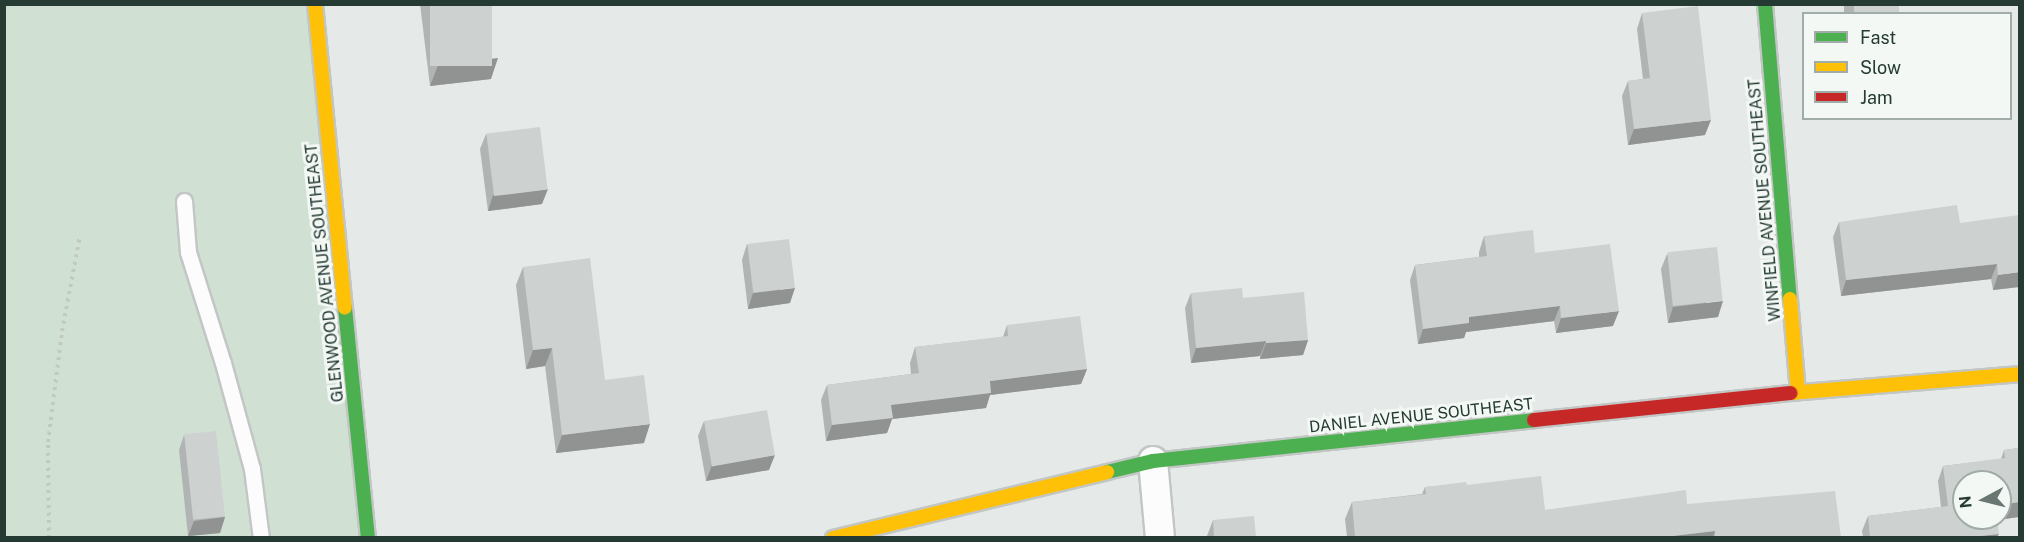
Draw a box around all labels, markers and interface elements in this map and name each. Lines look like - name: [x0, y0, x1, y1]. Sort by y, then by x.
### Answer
- legend: [1802, 12, 2012, 120]
- text: Fast: [1860, 27, 1896, 48]
- text: Slow: [1860, 57, 1901, 78]
- street label: WINFIELD AVENUE SOUTHEAST: [1745, 78, 1785, 322]
- text: Jam: [1860, 87, 1893, 108]
- street label: GLENWOOD AVENUE SOUTHEAST: [302, 143, 348, 403]
- street label: DANIEL AVENUE SOUTHEAST: [1308, 395, 1534, 437]
- north arrow: [1952, 470, 2012, 530]
- text: N: [1955, 495, 1976, 509]

